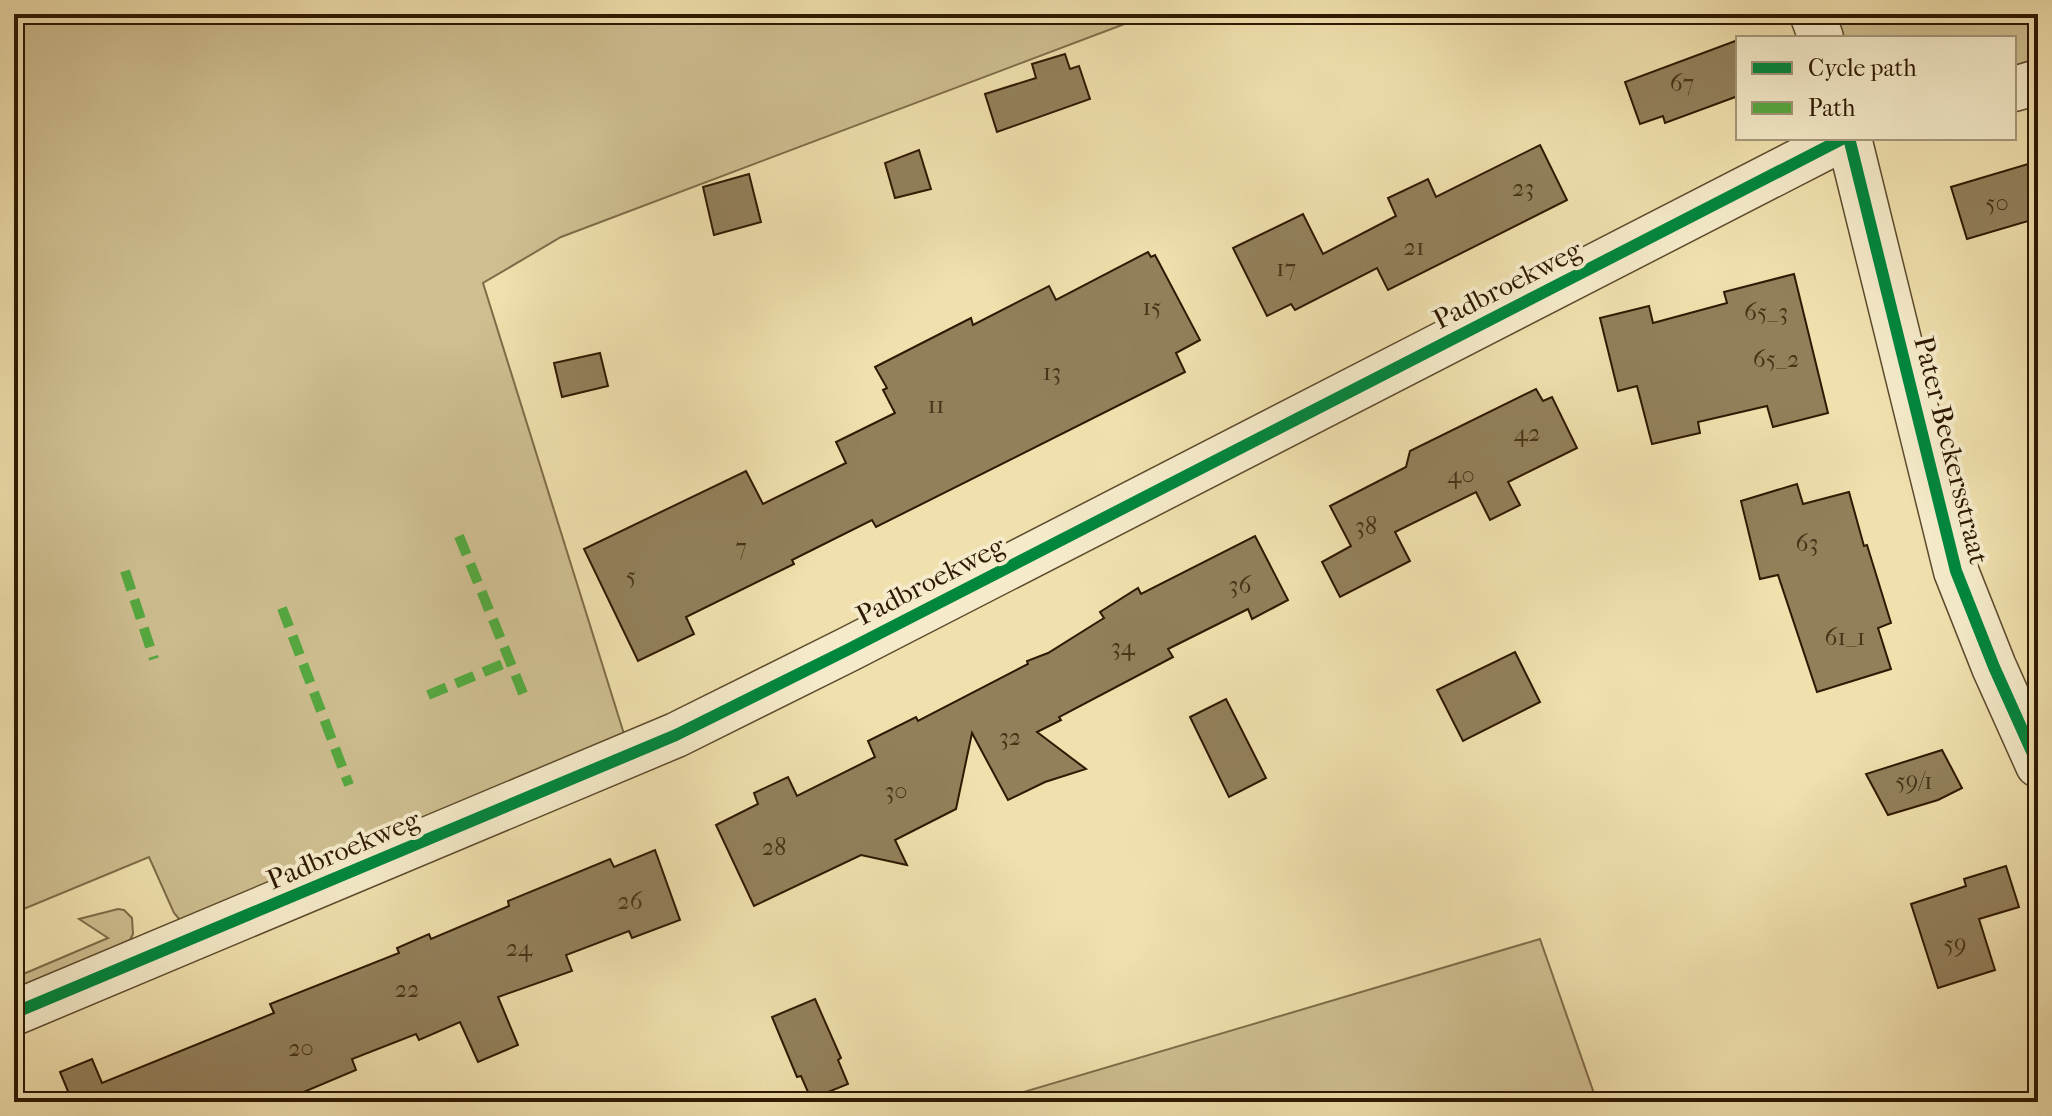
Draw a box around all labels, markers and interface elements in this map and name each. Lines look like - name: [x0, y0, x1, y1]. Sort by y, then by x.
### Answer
- legend: [1736, 36, 2016, 140]
- text: Cycle path: [1808, 54, 1917, 82]
- house number: 67: [1670, 69, 1694, 97]
- text: Path: [1808, 94, 1856, 122]
- house number: 23: [1512, 174, 1534, 202]
- house number: 50: [1985, 189, 2009, 217]
- street label: Padbroekweg: [1427, 232, 1588, 336]
- house number: 21: [1404, 233, 1424, 261]
- house number: 17: [1276, 254, 1296, 282]
- house number: 15: [1143, 293, 1161, 321]
- house number: 65_3: [1744, 298, 1788, 326]
- street label: Pater Beckersstraat: [1907, 333, 1996, 568]
- house number: 65_2: [1753, 345, 1799, 373]
- house number: 13: [1043, 358, 1061, 386]
- house number: 11: [927, 391, 945, 419]
- house number: 42: [1514, 419, 1540, 447]
- house number: 40: [1447, 461, 1475, 489]
- house number: 38: [1355, 512, 1377, 540]
- street label: Padbroekweg: [850, 528, 1011, 632]
- house number: 63: [1796, 529, 1818, 557]
- house number: 7: [735, 533, 747, 561]
- house number: 5: [626, 562, 636, 590]
- house number: 36: [1229, 571, 1252, 599]
- house number: 61_1: [1825, 623, 1865, 651]
- house number: 34: [1111, 633, 1136, 661]
- house number: 32: [999, 723, 1021, 751]
- house number: 59/1: [1895, 767, 1933, 795]
- house number: 30: [884, 777, 908, 805]
- street label: Padbroekweg: [262, 802, 425, 896]
- house number: 28: [762, 833, 786, 861]
- house number: 26: [617, 887, 644, 915]
- house number: 59: [1944, 930, 1966, 958]
- house number: 24: [506, 934, 533, 962]
- house number: 22: [395, 975, 419, 1003]
- house number: 20: [288, 1034, 314, 1062]

